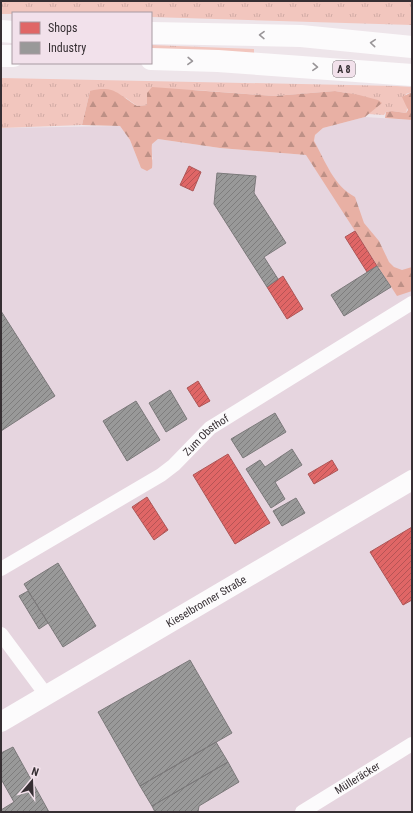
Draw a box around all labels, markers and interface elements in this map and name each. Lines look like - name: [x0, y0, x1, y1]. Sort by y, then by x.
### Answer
- legend: [12, 12, 152, 64]
- text: Shops: [48, 21, 77, 35]
- one-way arrow: [259, 31, 265, 39]
- one-way arrow: [370, 39, 376, 48]
- text: Industry: [48, 41, 86, 55]
- one-way arrow: [187, 56, 193, 65]
- road number: A 8: [333, 61, 355, 77]
- one-way arrow: [312, 63, 318, 72]
- street label: Zum Obsthof: [180, 411, 231, 458]
- street label: Kieselbronner Straße: [164, 573, 248, 630]
- street label: Mülleräcker: [332, 759, 383, 797]
- north arrow: [12, 761, 52, 801]
- text: N: [30, 765, 41, 779]

